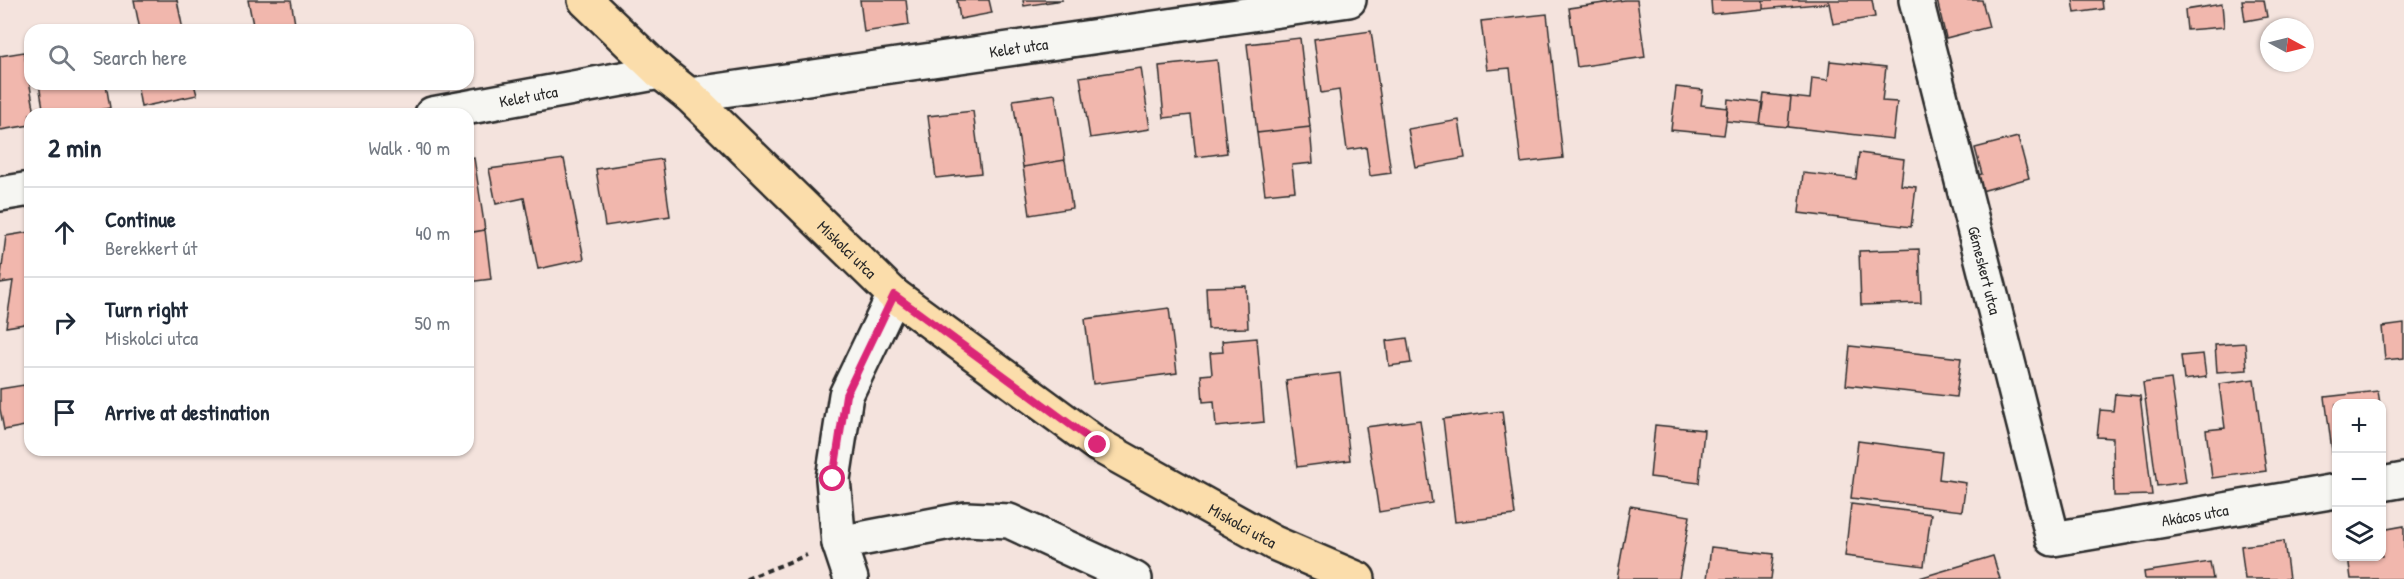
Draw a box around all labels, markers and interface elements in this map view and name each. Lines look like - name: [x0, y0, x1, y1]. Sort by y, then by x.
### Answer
- north arrow: [2260, 18, 2314, 72]
- search box: [24, 24, 474, 90]
- street label: Kelet utca: [988, 32, 1049, 63]
- icon: search: [45, 41, 78, 74]
- text: Search here: [93, 42, 187, 72]
- street label: Kelet utca: [497, 80, 559, 112]
- text: 2 min: [48, 130, 101, 165]
- text: Walk · 90 m: [369, 134, 450, 161]
- text: Continue: [105, 204, 176, 234]
- street label: Miskolci utca: [813, 215, 882, 283]
- icon: ahead: [48, 216, 81, 249]
- text: 40 m: [415, 219, 450, 246]
- street label: Gémeskert utca: [1963, 224, 2007, 317]
- text: Berekkert út: [105, 234, 197, 261]
- text: Turn right: [105, 294, 188, 324]
- icon: right: [48, 306, 81, 339]
- text: 50 m: [414, 309, 450, 336]
- text: Miskolci utca: [105, 324, 198, 351]
- icon: arrive: [48, 396, 81, 429]
- text: Arrive at destination: [105, 397, 270, 427]
- map controls: [2332, 399, 2386, 561]
- button: +: [2332, 399, 2386, 453]
- route end: [1084, 431, 1110, 457]
- button: −: [2332, 453, 2386, 507]
- route start: [819, 465, 845, 491]
- street label: Miskolci utca: [1205, 498, 1280, 553]
- street label: Akácos utca: [2160, 498, 2230, 531]
- button: layers: [2332, 507, 2386, 561]

